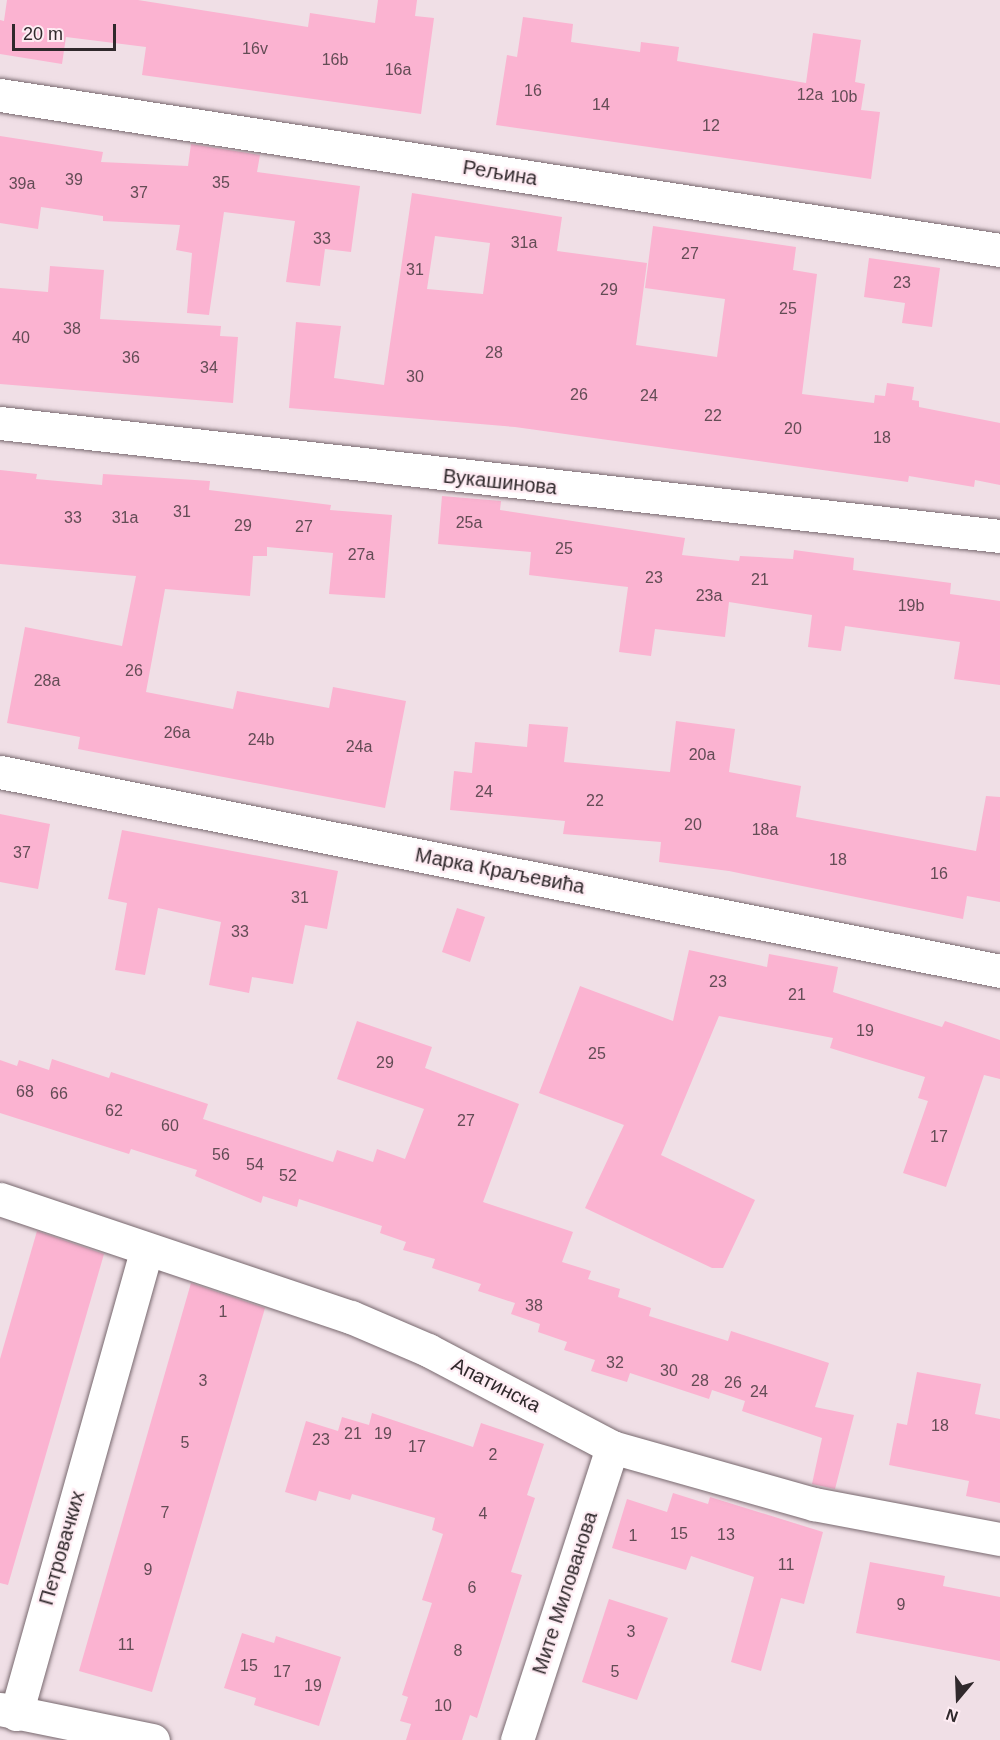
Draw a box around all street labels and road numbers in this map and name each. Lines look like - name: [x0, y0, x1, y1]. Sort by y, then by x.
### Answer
- street label: Рељина: [461, 155, 539, 191]
- street label: Вукашинова: [442, 464, 558, 500]
- street label: Марка Краљевића: [413, 843, 587, 899]
- street label: Апатинска: [448, 1352, 544, 1418]
- street label: Петровачких: [34, 1488, 90, 1608]
- street label: Мите Милованова: [527, 1509, 603, 1677]

